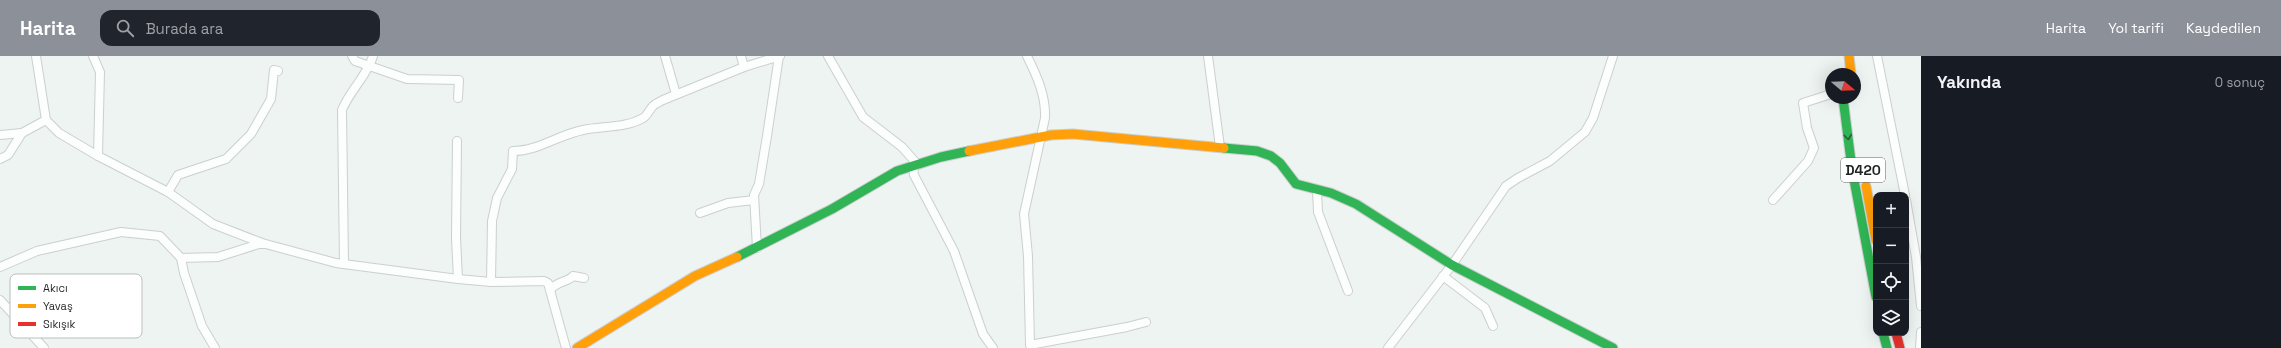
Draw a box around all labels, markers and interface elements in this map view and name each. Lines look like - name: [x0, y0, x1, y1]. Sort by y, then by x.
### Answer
- search box: [100, 10, 380, 46]
- text: Harita: [20, 16, 76, 41]
- icon: search: [114, 17, 136, 39]
- text: Burada ara: [146, 19, 223, 38]
- text: Harita: [2046, 19, 2086, 37]
- text: Yol tarifi: [2108, 19, 2164, 37]
- text: Kaydedilen: [2186, 19, 2261, 37]
- north arrow: [1825, 68, 1861, 104]
- text: Yakında: [1937, 71, 2001, 93]
- text: 0 sonuç: [2215, 74, 2265, 91]
- one-way arrow: [1843, 134, 1852, 140]
- road number: D420: [1841, 158, 1885, 182]
- map controls: [1873, 192, 1909, 336]
- button: +: [1873, 192, 1909, 228]
- button: −: [1873, 228, 1909, 264]
- button: locate: [1873, 264, 1909, 300]
- legend: [10, 274, 142, 338]
- text: Akıcı: [43, 281, 68, 295]
- text: Yavaş: [43, 299, 73, 313]
- button: layers: [1873, 300, 1909, 336]
- text: Sıkışık: [43, 317, 76, 331]

